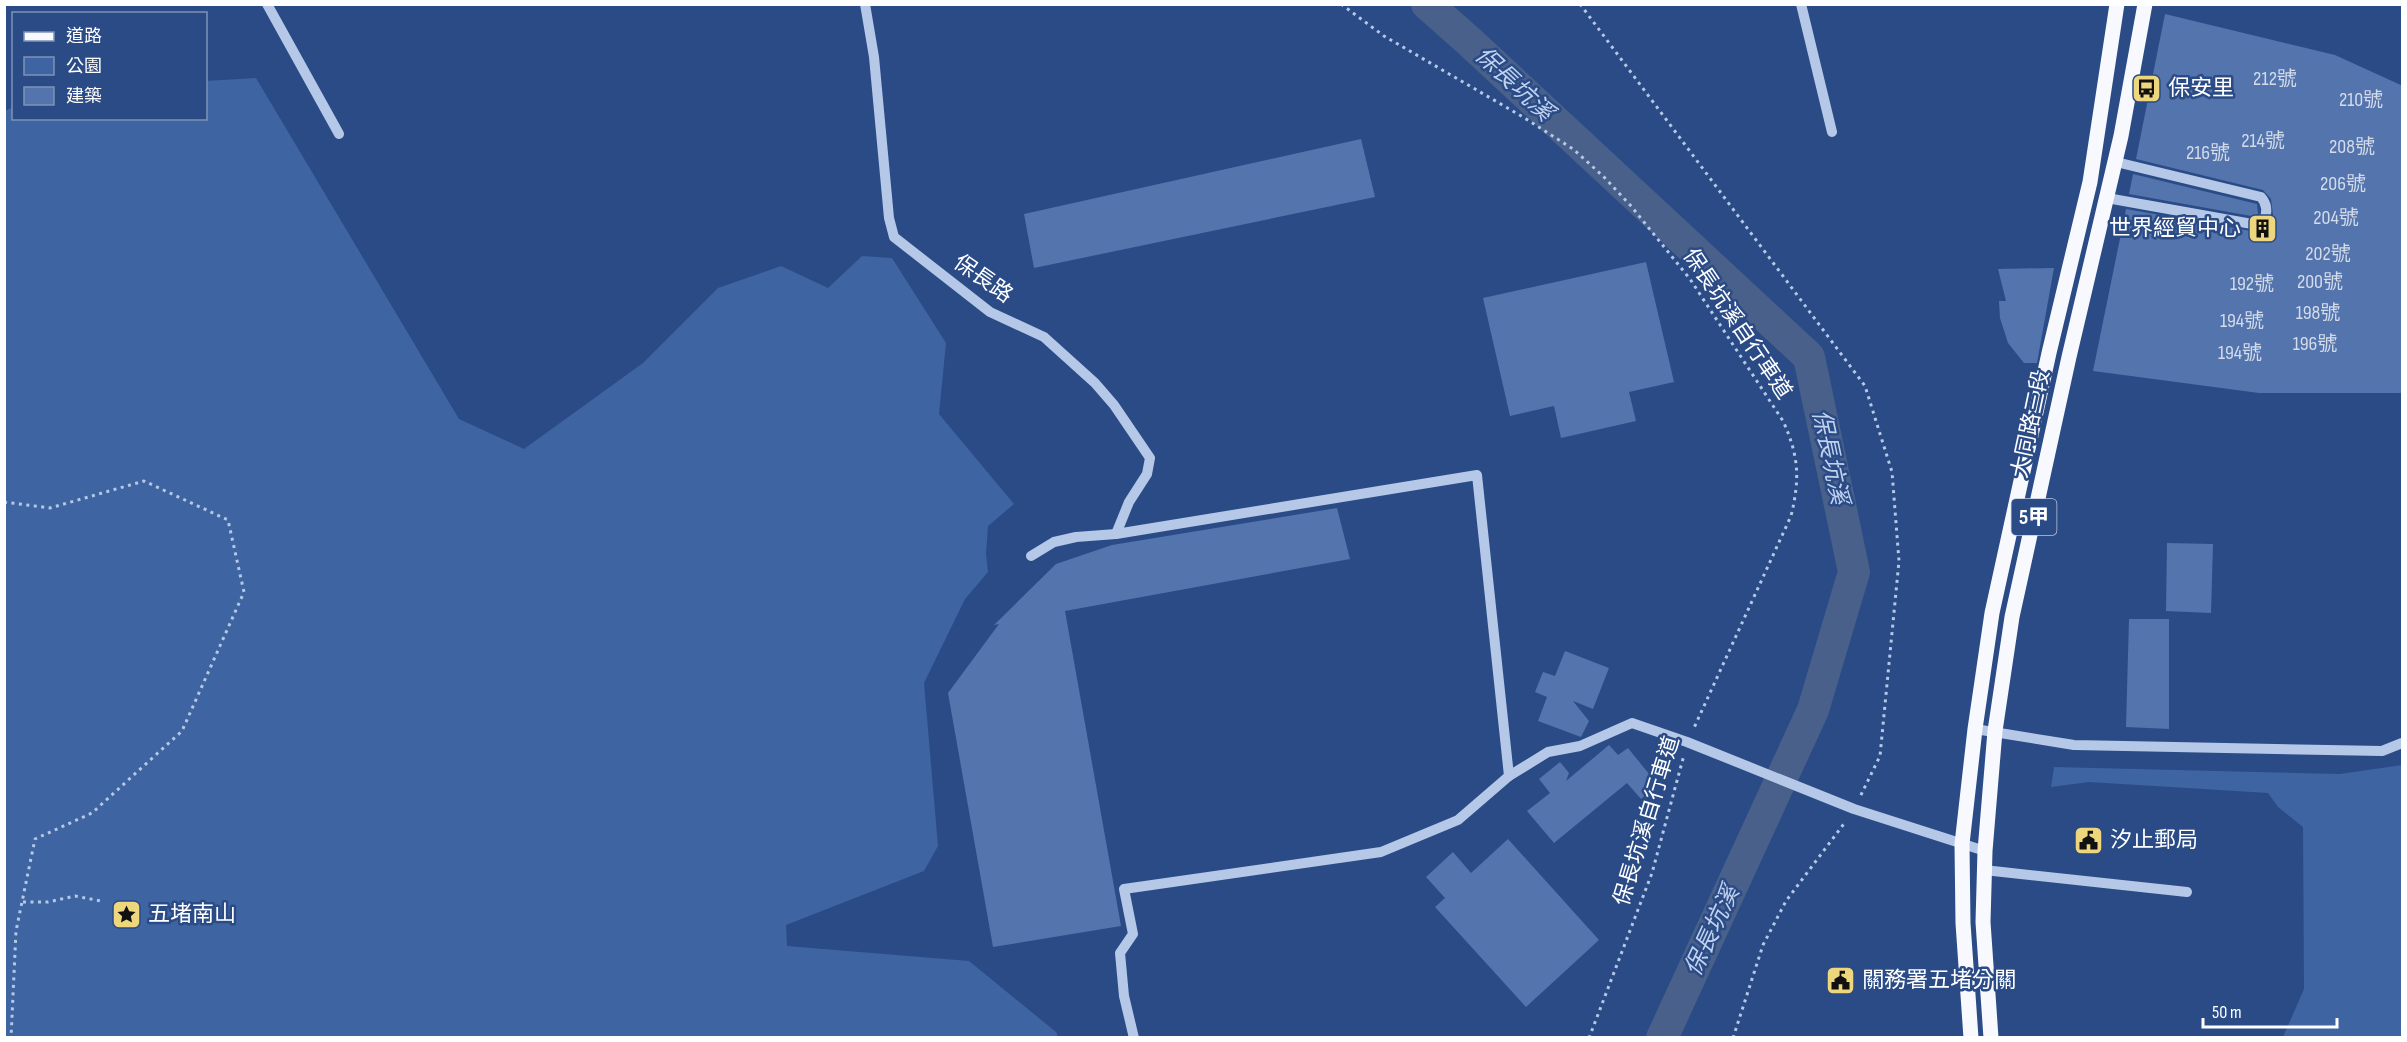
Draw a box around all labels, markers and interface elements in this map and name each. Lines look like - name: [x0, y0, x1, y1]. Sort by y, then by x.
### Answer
- legend: [12, 12, 207, 120]
- text: 道路: [66, 26, 102, 47]
- water label: 保長坑溪: [1469, 41, 1561, 129]
- text: 公園: [66, 56, 102, 77]
- house number: 212號: [2253, 67, 2297, 91]
- bus stop icon: 保安里: [2131, 72, 2163, 104]
- place label: 保安里: [2168, 75, 2234, 102]
- text: 建築: [66, 86, 102, 107]
- house number: 210號: [2339, 88, 2383, 112]
- house number: 214號: [2241, 129, 2285, 153]
- house number: 208號: [2329, 135, 2375, 159]
- house number: 216號: [2186, 141, 2230, 165]
- house number: 206號: [2320, 172, 2366, 196]
- house number: 204號: [2313, 206, 2359, 230]
- building icon: 世界經貿中心: [2246, 212, 2278, 244]
- place label: 世界經貿中心: [2109, 215, 2241, 242]
- house number: 202號: [2305, 242, 2351, 266]
- street label: 保長坑溪自行車道: [1677, 243, 1797, 405]
- street label: 保長路: [948, 249, 1018, 309]
- house number: 200號: [2297, 270, 2343, 294]
- house number: 192號: [2230, 272, 2274, 296]
- house number: 198號: [2296, 301, 2340, 325]
- house number: 194號: [2220, 309, 2264, 333]
- house number: 196號: [2293, 332, 2337, 356]
- house number: 194號: [2218, 341, 2262, 365]
- street label: 大同路三段: [2006, 367, 2056, 481]
- water label: 保長坑溪: [1806, 407, 1855, 510]
- road number: 5甲: [2012, 499, 2056, 535]
- street label: 保長坑溪自行車道: [1608, 733, 1686, 909]
- public building icon: 汐止郵局: [2073, 824, 2105, 856]
- place label: 汐止郵局: [2110, 827, 2198, 854]
- water label: 保長坑溪: [1679, 879, 1747, 981]
- place icon: 五堵南山: [111, 898, 143, 930]
- place label: 五堵南山: [148, 901, 236, 928]
- public building icon: 關務署五堵分關: [1825, 964, 1857, 996]
- place label: 關務署五堵分關: [1862, 967, 2016, 994]
- scale bar: [2203, 991, 2336, 1029]
- text: 50 m: [2212, 1002, 2242, 1023]

